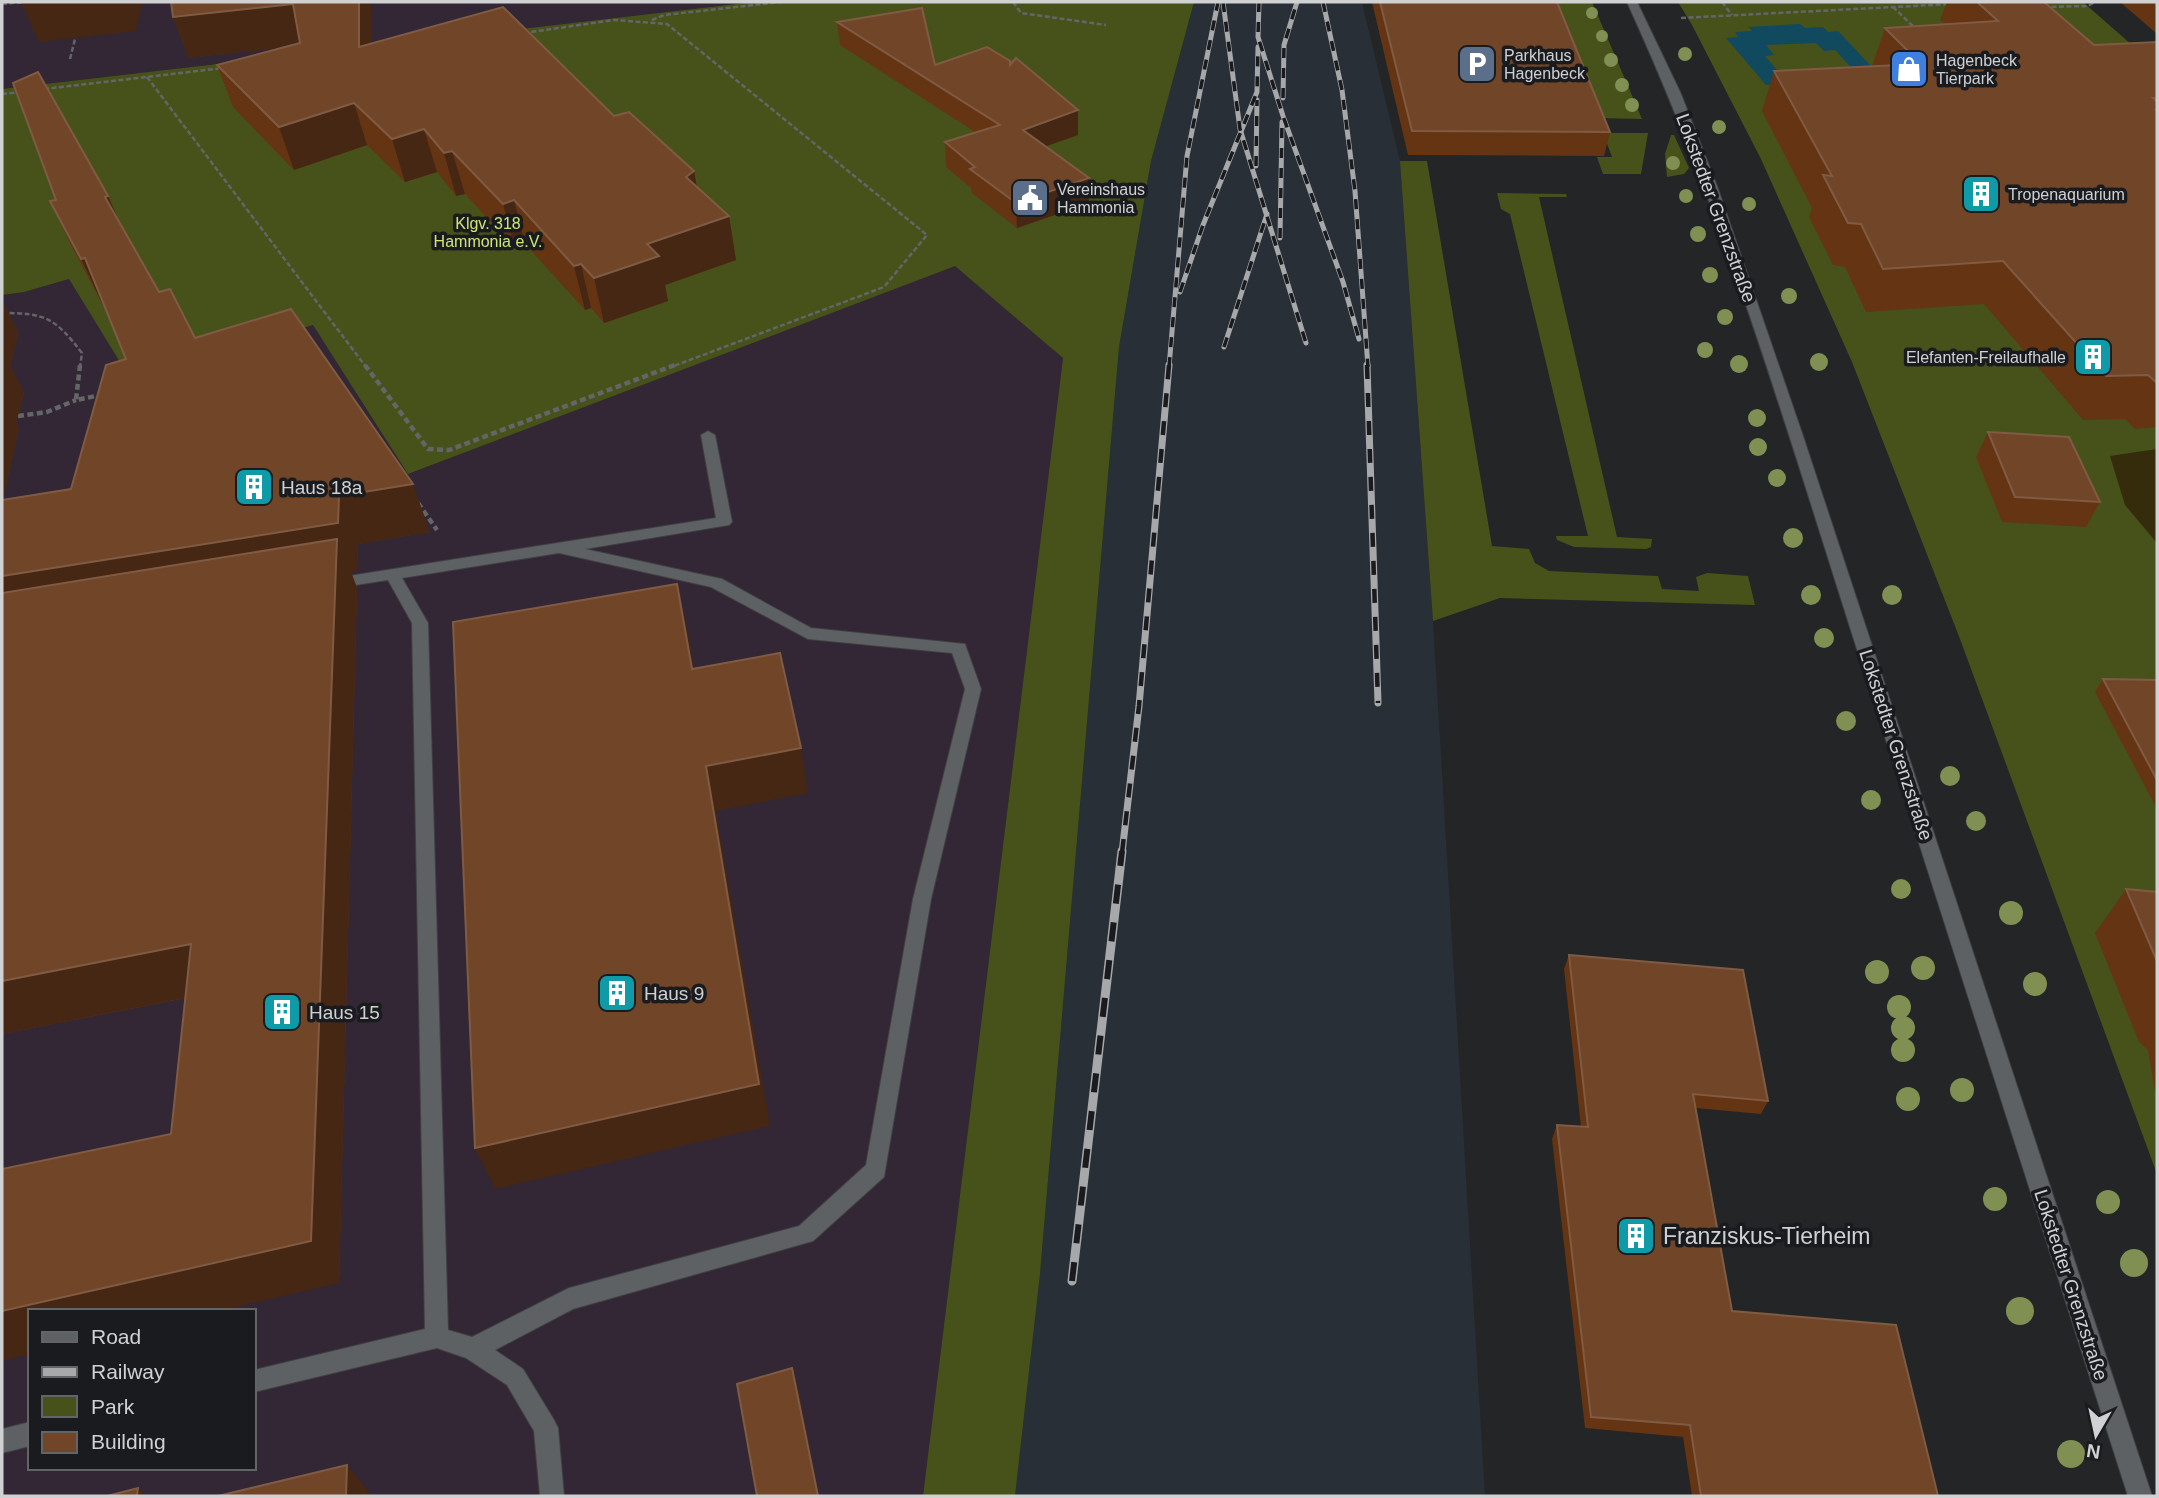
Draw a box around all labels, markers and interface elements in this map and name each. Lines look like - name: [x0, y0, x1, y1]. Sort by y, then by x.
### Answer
- parking icon: Parkhaus Hagenbeck: [1456, 43, 1498, 85]
- place label: Parkhaus Hagenbeck: [1504, 47, 1586, 82]
- shop icon: Hagenbeck Tierpark: [1888, 48, 1930, 90]
- place label: Hagenbeck Tierpark: [1936, 52, 2018, 87]
- street label: Lokstedter Grenzstraße: [1672, 111, 1760, 305]
- building icon: Tropenaquarium: [1960, 173, 2002, 215]
- public building icon: Vereinshaus Hammonia: [1009, 177, 1051, 219]
- place label: Vereinshaus Hammonia: [1057, 181, 1145, 216]
- place label: Tropenaquarium: [2008, 186, 2125, 203]
- park label: Klgv. 318 Hammonia e.V.: [434, 215, 542, 250]
- building icon: Elefanten-Freilaufhalle: [2072, 336, 2114, 378]
- place label: Elefanten-Freilaufhalle: [1906, 349, 2066, 366]
- building icon: Haus 18a: [233, 466, 275, 508]
- place label: Haus 18a: [281, 477, 363, 498]
- street label: Lokstedter Grenzstraße: [1855, 647, 1937, 843]
- building icon: Haus 9: [596, 972, 638, 1014]
- place label: Haus 9: [644, 983, 704, 1004]
- building icon: Haus 15: [261, 991, 303, 1033]
- place label: Haus 15: [309, 1002, 380, 1023]
- street label: Lokstedter Grenzstraße: [2030, 1187, 2112, 1383]
- building icon: Franziskus-Tierheim: [1615, 1215, 1657, 1257]
- place label: Franziskus-Tierheim: [1663, 1223, 1870, 1249]
- legend: [28, 1309, 256, 1470]
- text: Road: [91, 1325, 141, 1348]
- text: Railway: [91, 1360, 165, 1383]
- text: Park: [91, 1395, 135, 1418]
- north arrow: [2061, 1400, 2131, 1470]
- text: Building: [91, 1430, 166, 1453]
- text: N: [2085, 1440, 2102, 1463]

